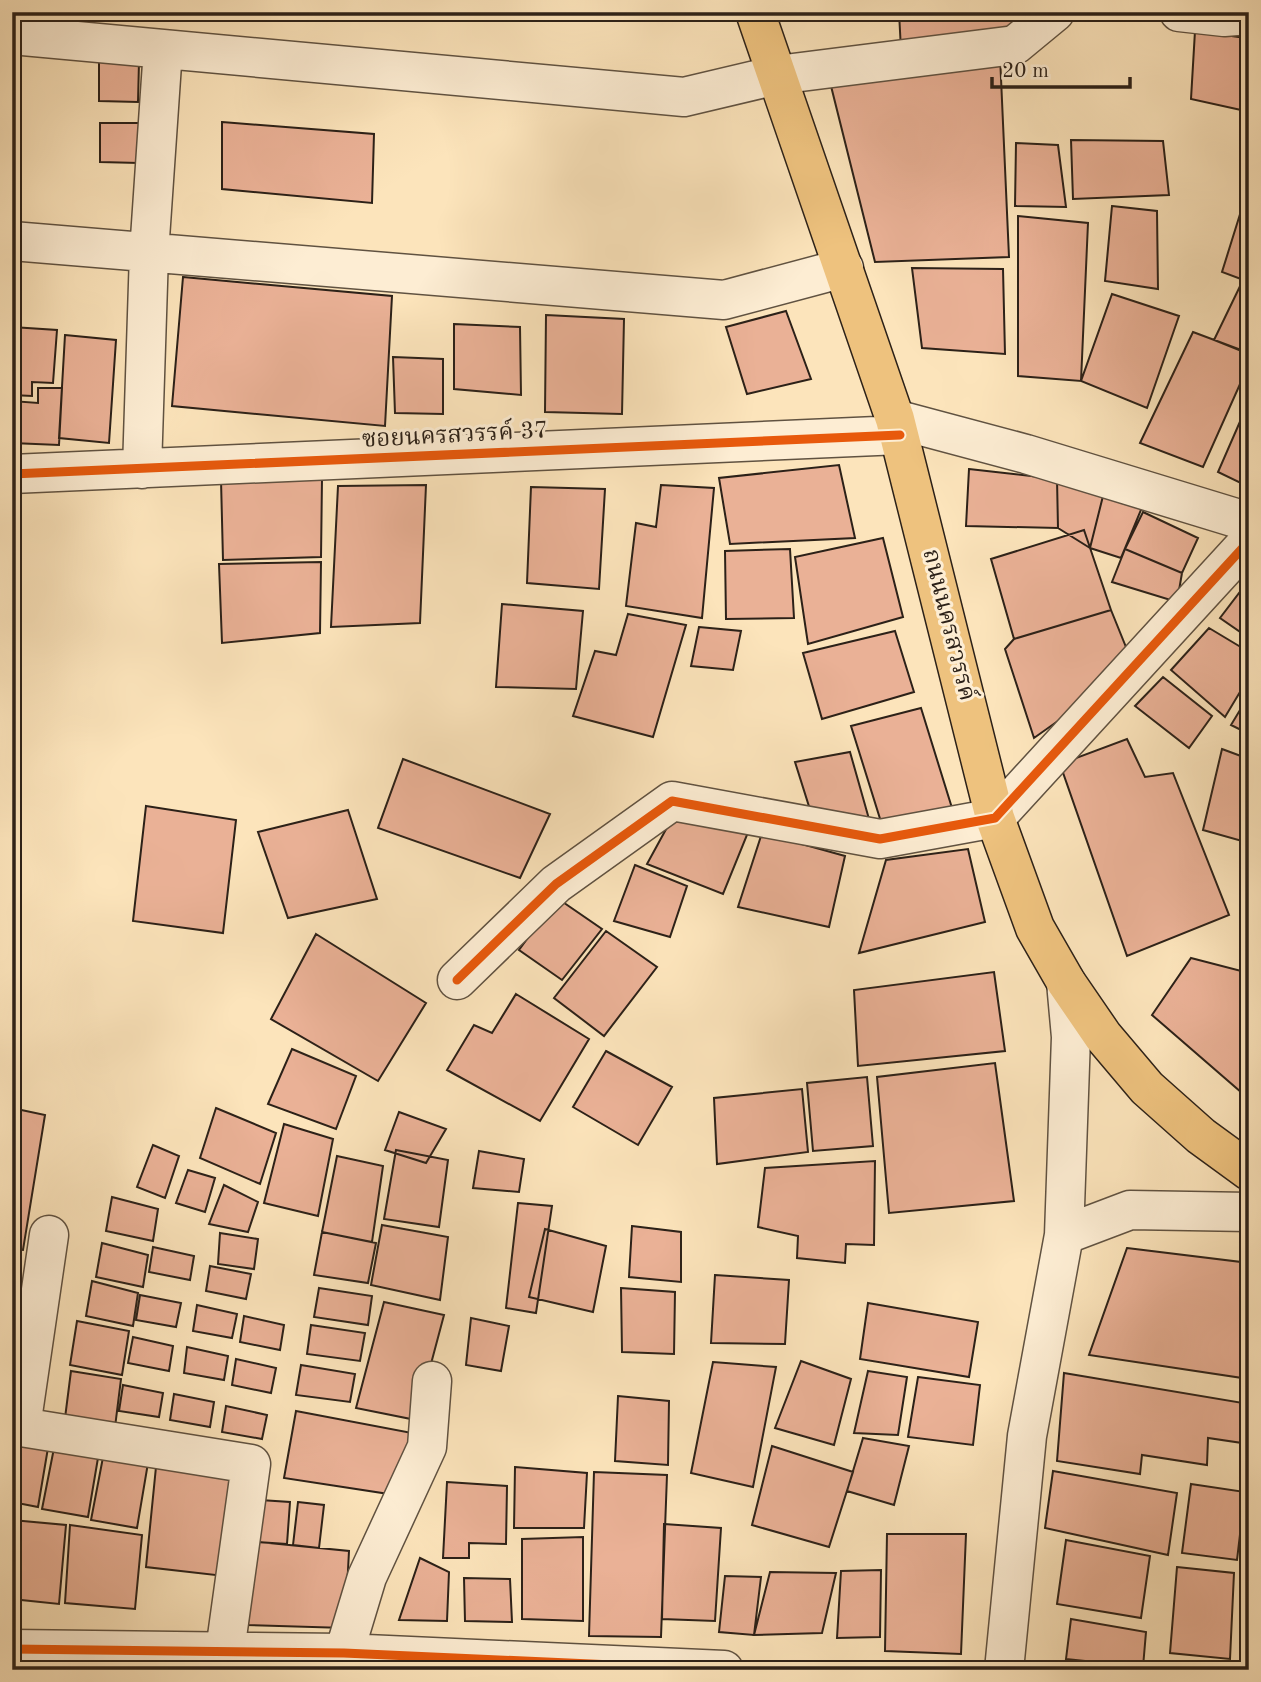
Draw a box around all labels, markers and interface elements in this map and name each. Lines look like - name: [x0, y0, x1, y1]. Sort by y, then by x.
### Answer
- scale bar: [992, 46, 1130, 90]
- text: 20 m: [1002, 61, 1049, 82]
- street label: ซอยนครสวรรค์ 37: [361, 413, 549, 453]
- street label: ถนนนครสวรรค์: [918, 545, 984, 703]

